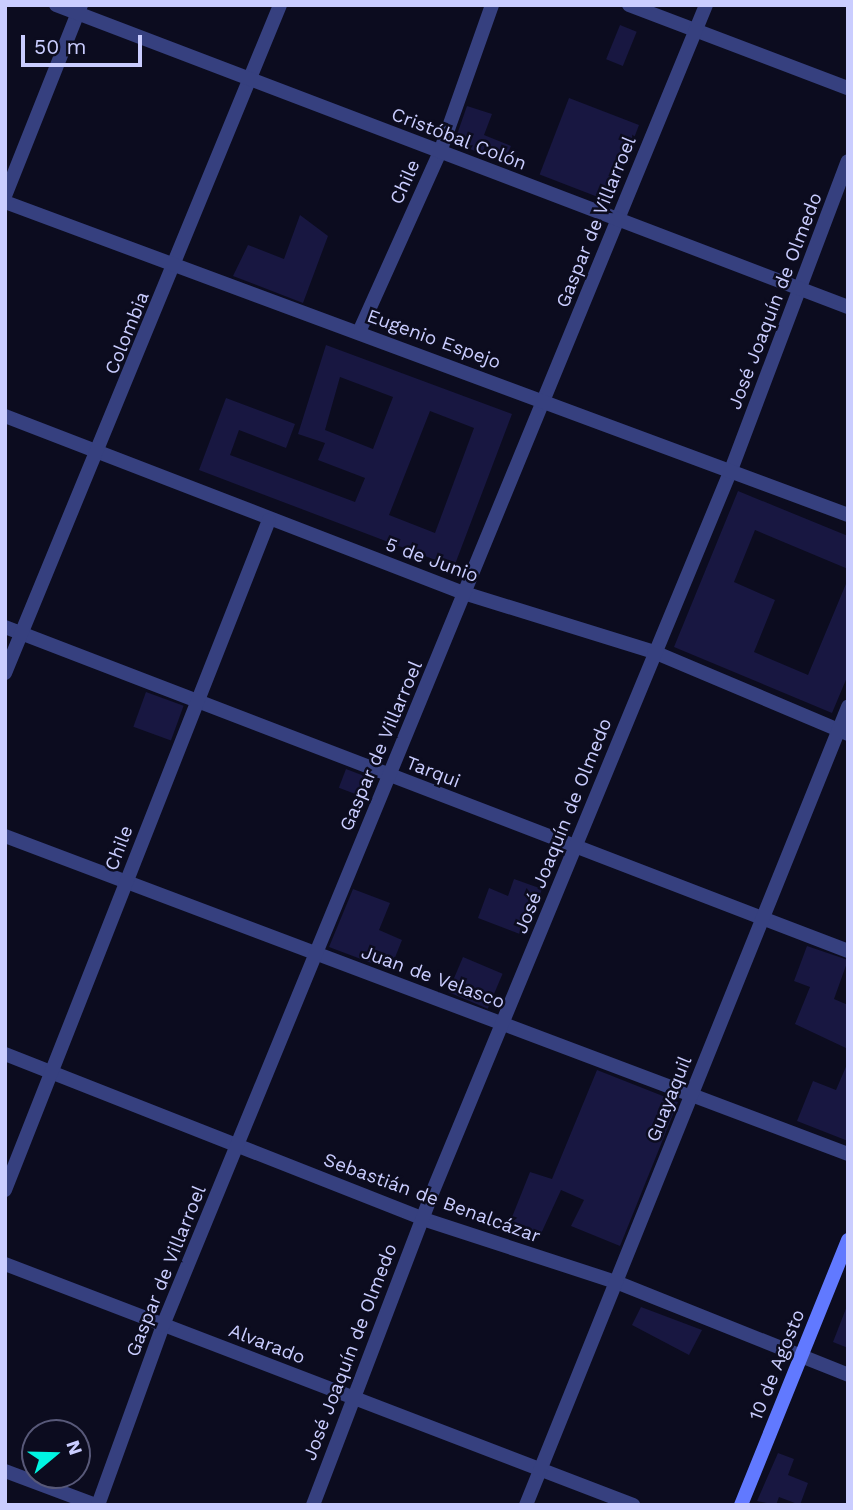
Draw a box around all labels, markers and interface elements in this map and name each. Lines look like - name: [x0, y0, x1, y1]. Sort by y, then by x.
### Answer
- scale bar: [24, 21, 145, 65]
- text: 50 m: [34, 34, 86, 59]
- street label: Cristóbal Colón: [388, 103, 530, 175]
- street label: Gaspar de Villarroel: [551, 132, 641, 312]
- street label: Chile: [385, 156, 425, 208]
- street label: José Joaquín de Olmedo: [723, 189, 827, 413]
- street label: Colombia: [100, 288, 154, 378]
- street label: Eugenio Espejo: [364, 304, 504, 374]
- street label: 5 de Junio: [382, 533, 482, 587]
- street label: Gaspar de Villarroel: [335, 657, 427, 835]
- street label: José Joaquín de Olmedo: [509, 715, 617, 937]
- street label: Tarqui: [403, 751, 463, 793]
- street label: Chile: [100, 822, 138, 874]
- street label: Juan de Velasco: [358, 940, 508, 1014]
- street label: Guayaquil: [641, 1053, 697, 1145]
- street label: Sebastián de Benalcázar: [321, 1148, 543, 1248]
- street label: Gaspar de Villarroel: [121, 1181, 211, 1361]
- street label: José Joaquín de Olmedo: [298, 1240, 402, 1464]
- street label: 10 de Agosto: [744, 1306, 810, 1424]
- street label: Alvarado: [226, 1319, 308, 1369]
- north arrow: [21, 1419, 91, 1489]
- text: N: [61, 1437, 88, 1458]

